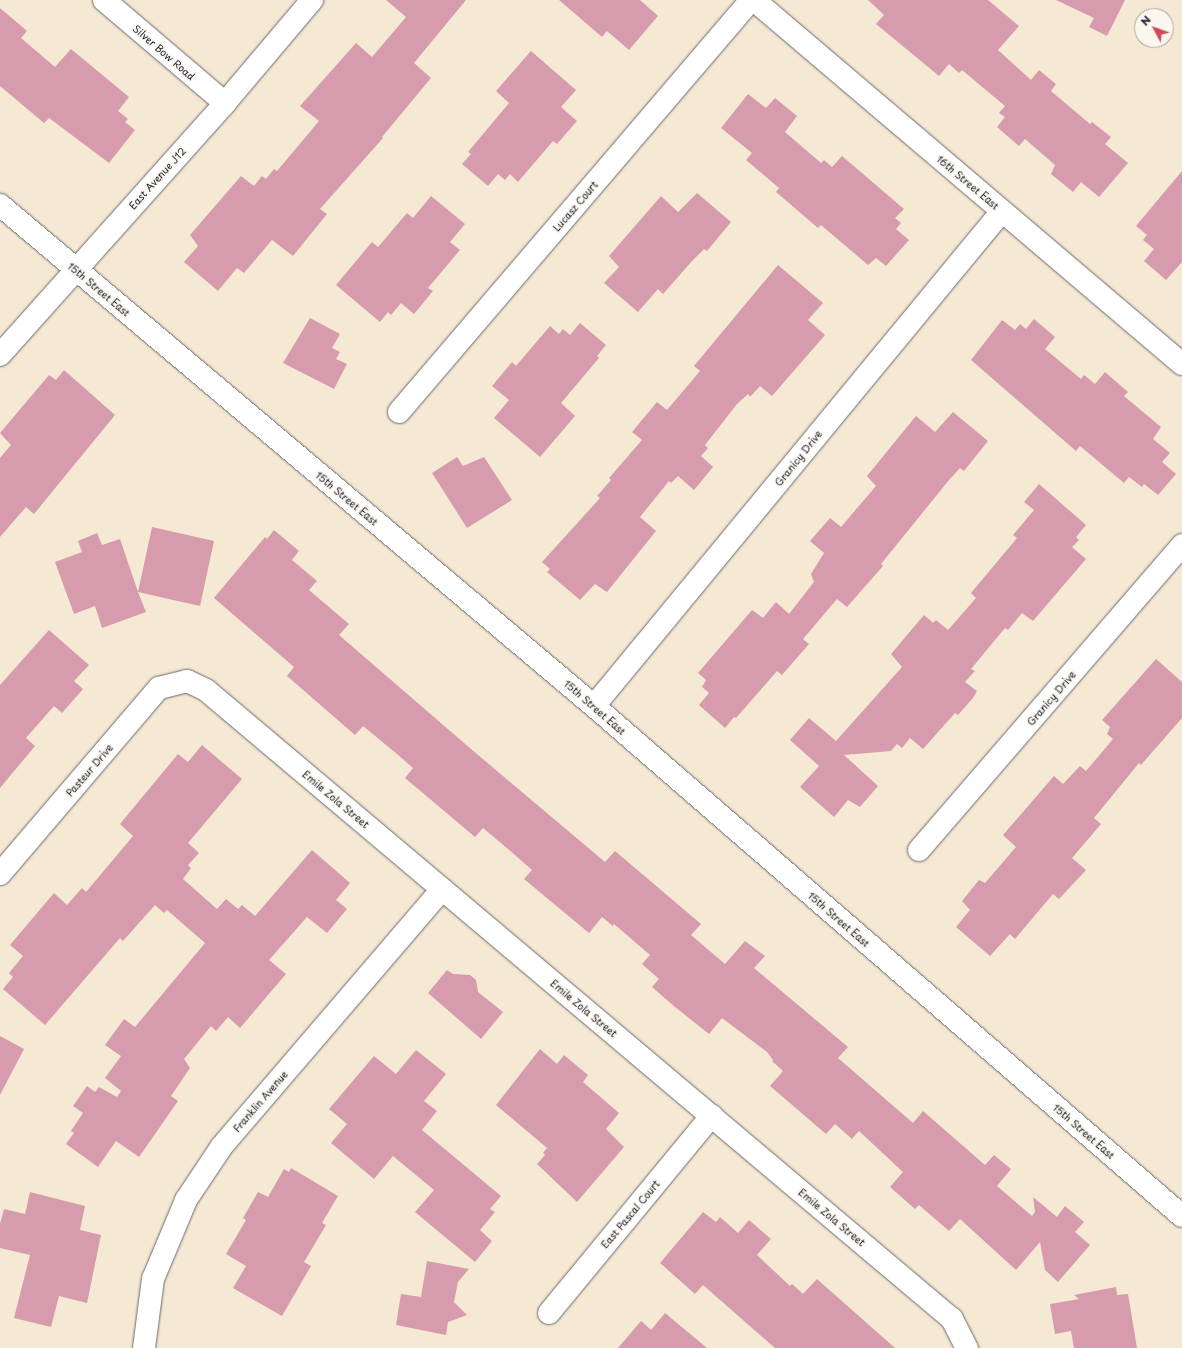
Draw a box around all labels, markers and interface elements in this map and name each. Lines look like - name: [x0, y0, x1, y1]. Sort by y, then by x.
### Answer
- north arrow: [1134, 8, 1174, 48]
- text: N: [1136, 12, 1155, 29]
- street label: Silver Bow Road: [131, 22, 197, 82]
- street label: East Avenue J12: [126, 145, 188, 211]
- street label: 16th Street East: [934, 152, 1002, 212]
- street label: Lucasz Court: [550, 178, 600, 234]
- street label: 15th Street East: [65, 259, 133, 319]
- street label: Granicy Drive: [772, 428, 824, 488]
- street label: 15th Street East: [313, 468, 381, 528]
- street label: Granicy Drive: [1024, 669, 1078, 727]
- street label: 15th Street East: [562, 677, 628, 737]
- street label: Pasteur Drive: [63, 742, 115, 798]
- street label: Emile Zola Street: [300, 768, 372, 830]
- street label: 15th Street East: [806, 889, 872, 949]
- street label: Emile Zola Street: [548, 977, 620, 1039]
- street label: Franklin Avenue: [230, 1068, 290, 1134]
- street label: 15th Street East: [1051, 1101, 1117, 1161]
- street label: East Pascal Court: [598, 1177, 662, 1251]
- street label: Emile Zola Street: [796, 1186, 868, 1248]

